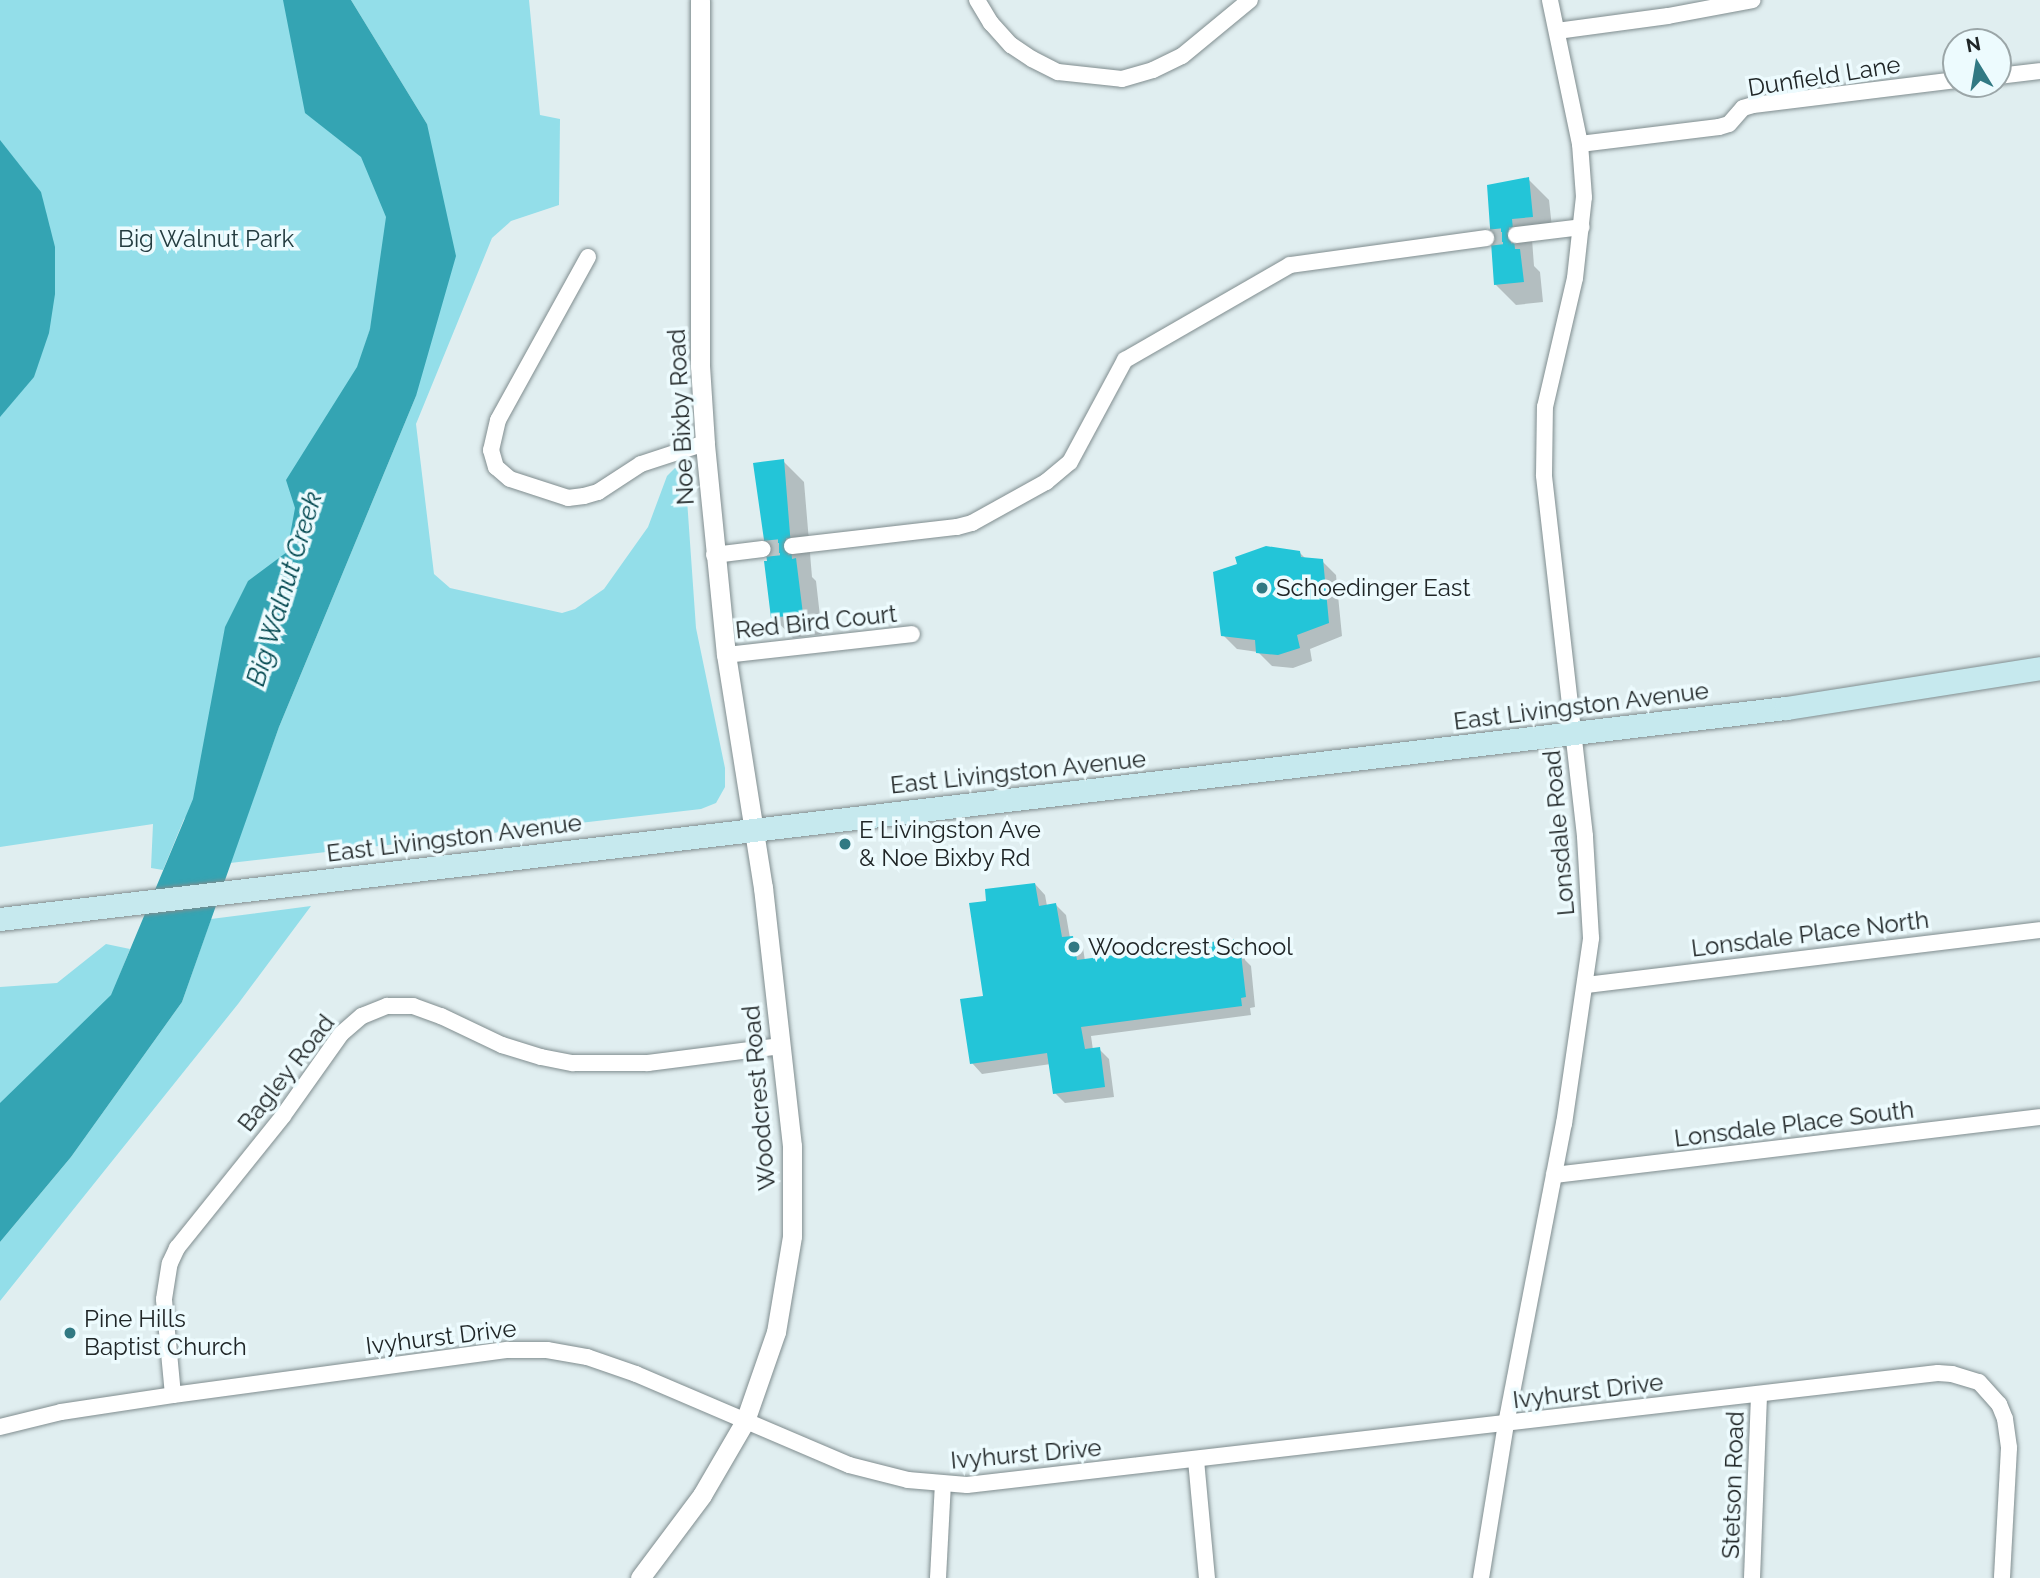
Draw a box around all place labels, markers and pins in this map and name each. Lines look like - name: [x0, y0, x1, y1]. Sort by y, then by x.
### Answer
- place label: Schoedinger East: [1276, 574, 1471, 602]
- marker: Schoedinger East: [1254, 580, 1270, 596]
- place label: E Livingston Ave & Noe Bixby Rd: [859, 816, 1042, 872]
- marker: E Livingston Ave & Noe Bixby Rd: [837, 836, 853, 852]
- place label: Woodcrest School: [1088, 933, 1293, 961]
- marker: Woodcrest School: [1066, 939, 1082, 955]
- place label: Pine Hills Baptist Church: [84, 1305, 247, 1361]
- marker: Pine Hills Baptist Church: [62, 1325, 78, 1341]

